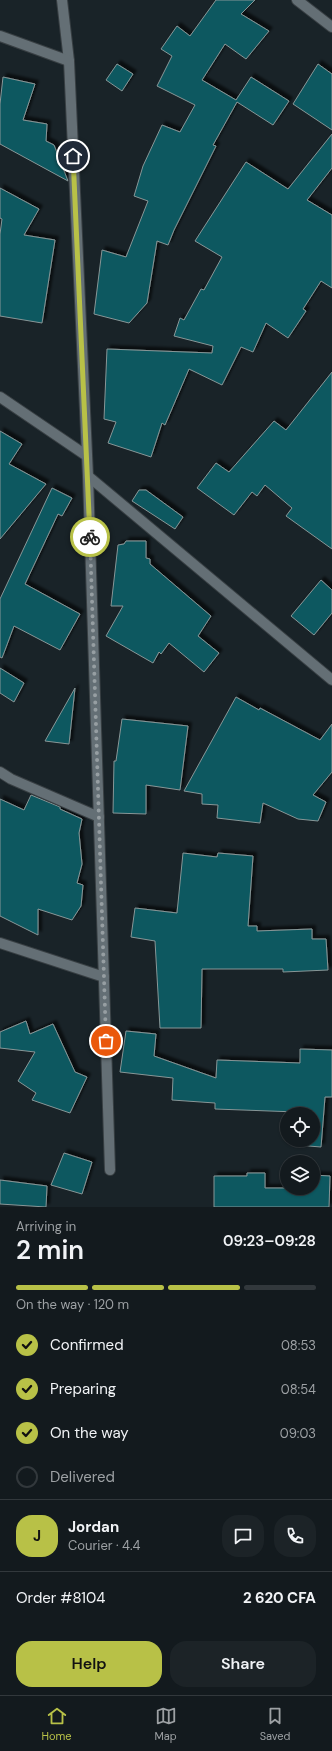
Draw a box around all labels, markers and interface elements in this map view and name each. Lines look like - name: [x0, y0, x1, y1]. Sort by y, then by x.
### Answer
- pin: [56, 139, 90, 173]
- icon: home: [62, 145, 84, 167]
- courier: [70, 517, 110, 557]
- icon: bike: [79, 526, 101, 548]
- pin: [89, 1024, 123, 1058]
- icon: bag: [95, 1030, 117, 1052]
- map controls: [280, 1107, 320, 1195]
- button: locate: [280, 1107, 320, 1147]
- button: layers: [280, 1155, 320, 1195]
- text: Arriving in: [16, 1218, 76, 1235]
- text: 09:23–09:28: [223, 1231, 316, 1251]
- text: 2 min: [16, 1233, 84, 1267]
- text: On the way · 120 m: [16, 1296, 129, 1313]
- icon: check: [16, 1334, 38, 1356]
- text: Confirmed: [50, 1335, 124, 1355]
- text: 08:53: [281, 1337, 316, 1354]
- icon: check: [16, 1378, 38, 1400]
- text: Preparing: [50, 1379, 116, 1399]
- text: 08:54: [281, 1381, 316, 1398]
- icon: check: [16, 1422, 38, 1444]
- text: On the way: [50, 1423, 129, 1443]
- text: 09:03: [280, 1425, 316, 1442]
- text: Delivered: [50, 1467, 115, 1487]
- button: chat: [222, 1515, 264, 1557]
- button: phone: [274, 1515, 316, 1557]
- text: Jordan: [68, 1517, 119, 1537]
- text: J: [33, 1526, 41, 1546]
- text: Courier · 4.4: [68, 1537, 140, 1554]
- text: Order #8104: [16, 1588, 105, 1608]
- text: 2 620 CFA: [243, 1588, 316, 1608]
- button: Help: [16, 1641, 162, 1687]
- button: Share: [170, 1641, 316, 1687]
- tab: Home: [41, 1705, 72, 1743]
- tab: Map: [155, 1705, 177, 1743]
- tab: Saved: [260, 1705, 290, 1743]

